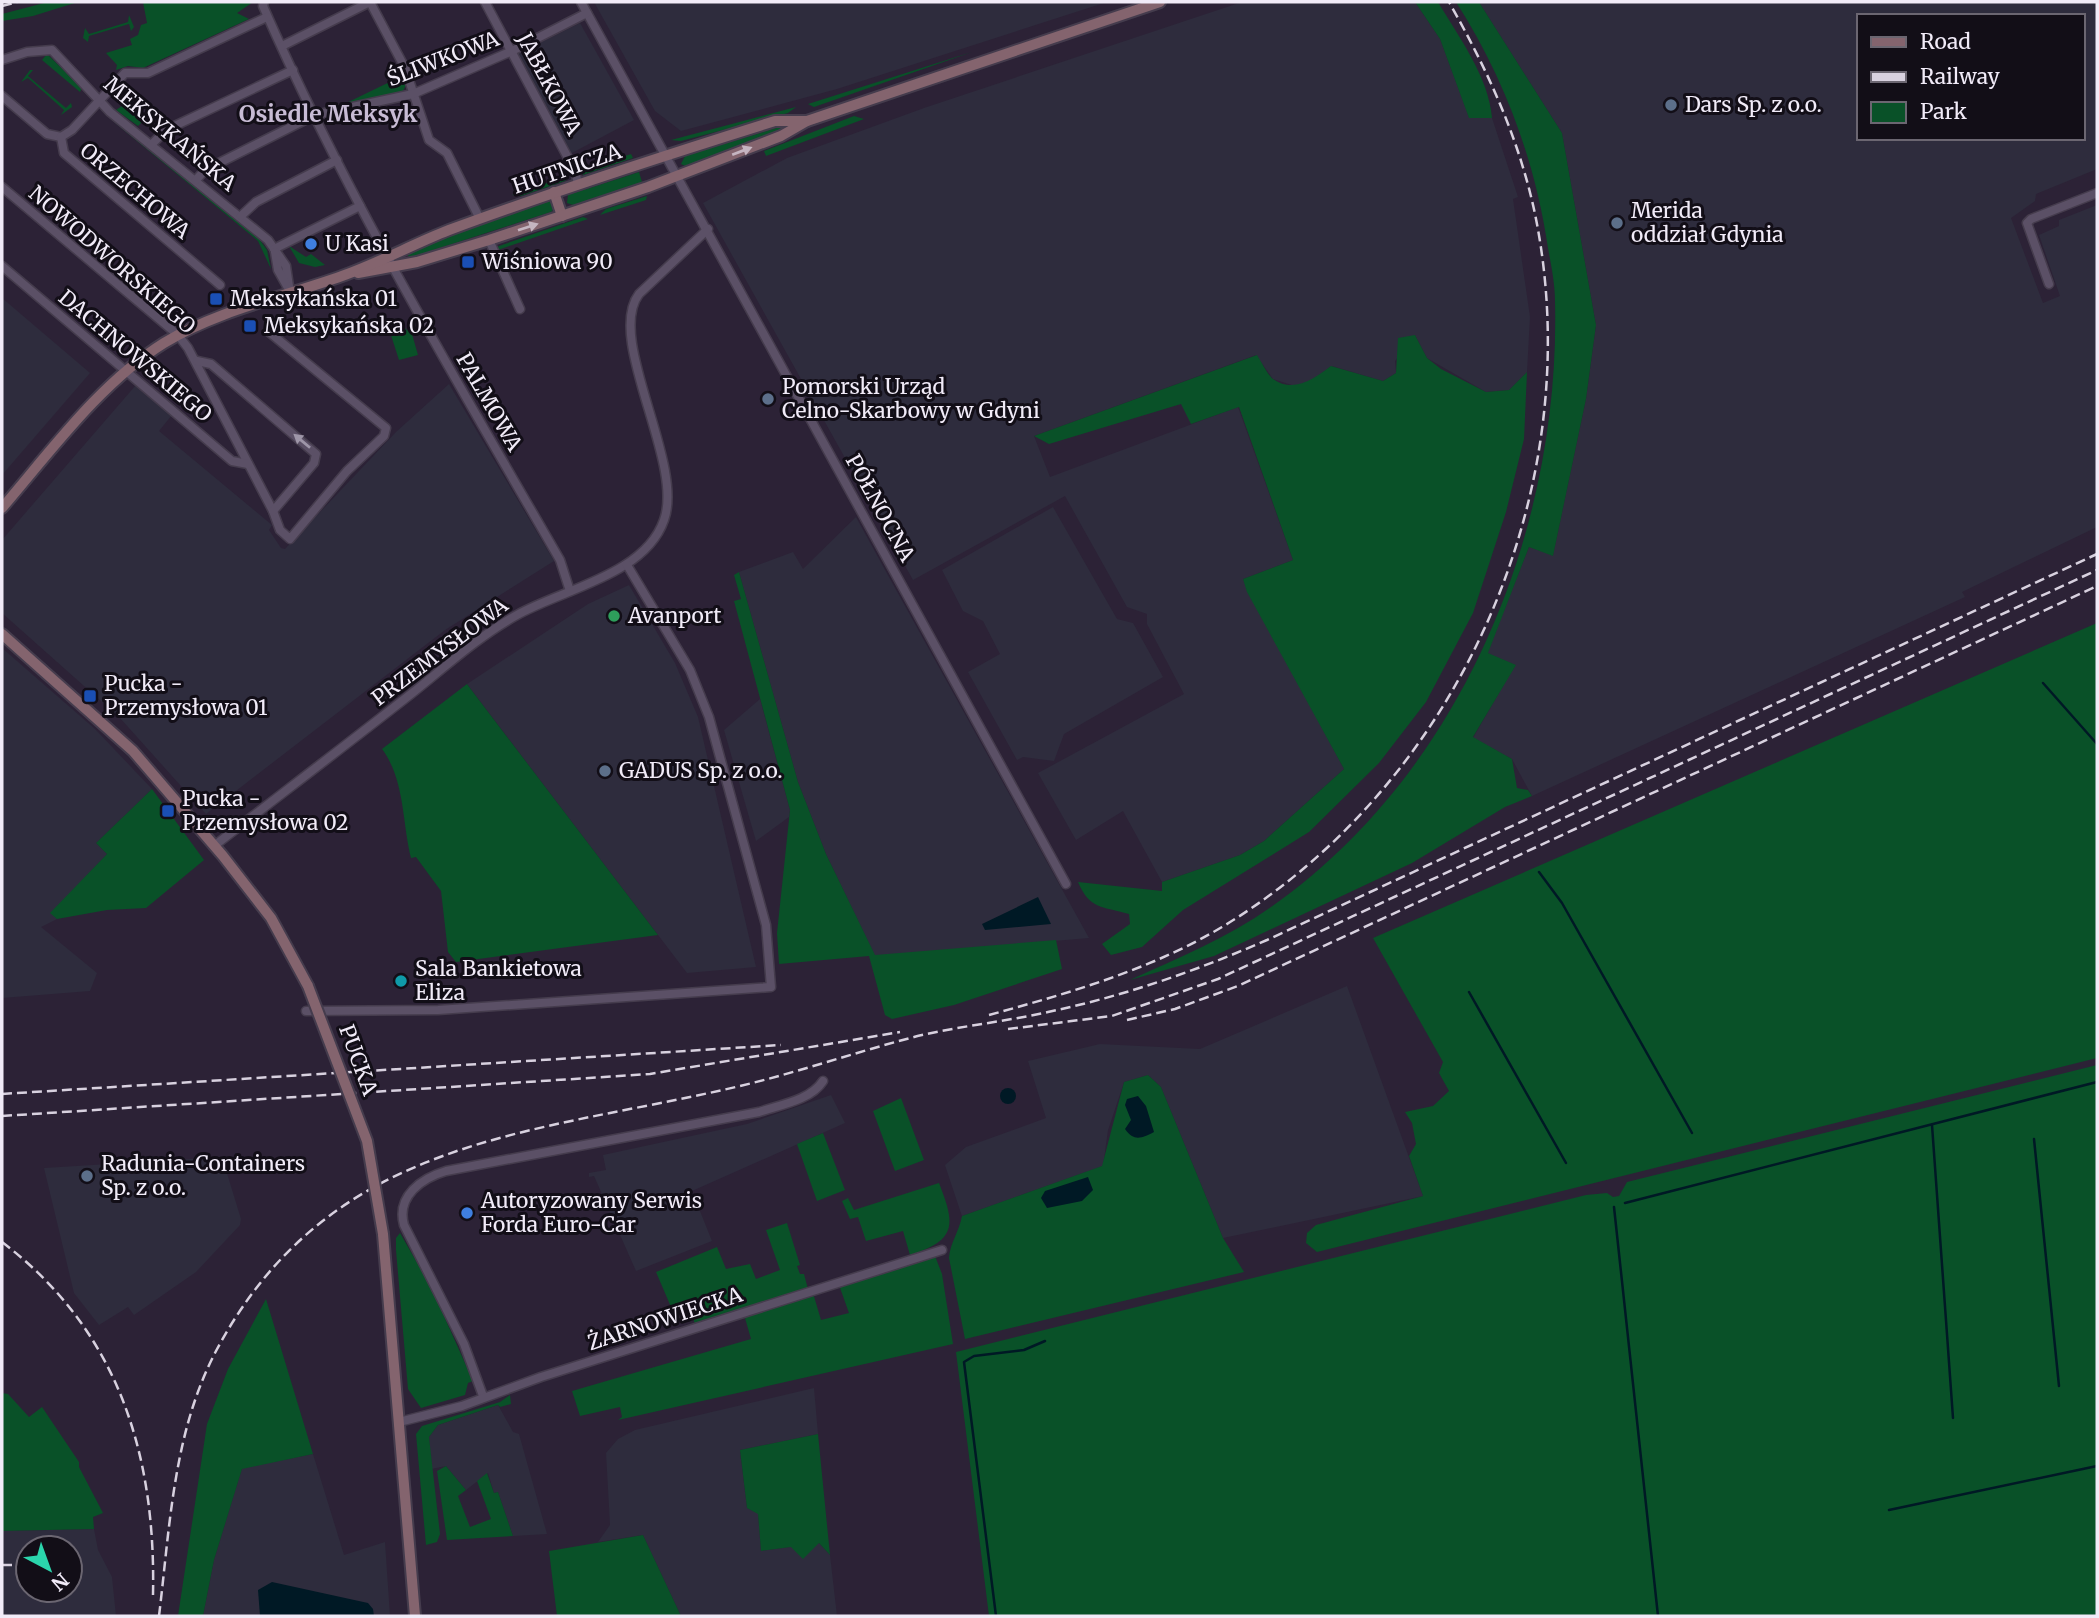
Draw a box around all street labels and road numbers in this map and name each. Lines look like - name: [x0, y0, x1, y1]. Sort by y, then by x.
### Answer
- street label: ŚLIWKOWA: [383, 25, 503, 92]
- street label: JABŁKOWA: [511, 27, 588, 140]
- street label: MEKSYKAŃSKA: [99, 70, 243, 197]
- street label: ORZECHOWA: [75, 137, 196, 245]
- street label: HUTNICZA: [509, 137, 625, 200]
- street label: NOWODWORSKIEGO: [23, 180, 201, 339]
- street label: DACHNOWSKIEGO: [53, 284, 218, 428]
- street label: PALMOWA: [450, 348, 529, 456]
- street label: PÓŁNOCNA: [840, 449, 921, 566]
- street label: PRZEMYSŁOWA: [366, 591, 513, 712]
- street label: PUCKA: [333, 1021, 384, 1099]
- street label: ŻARNOWIECKA: [584, 1281, 746, 1356]

